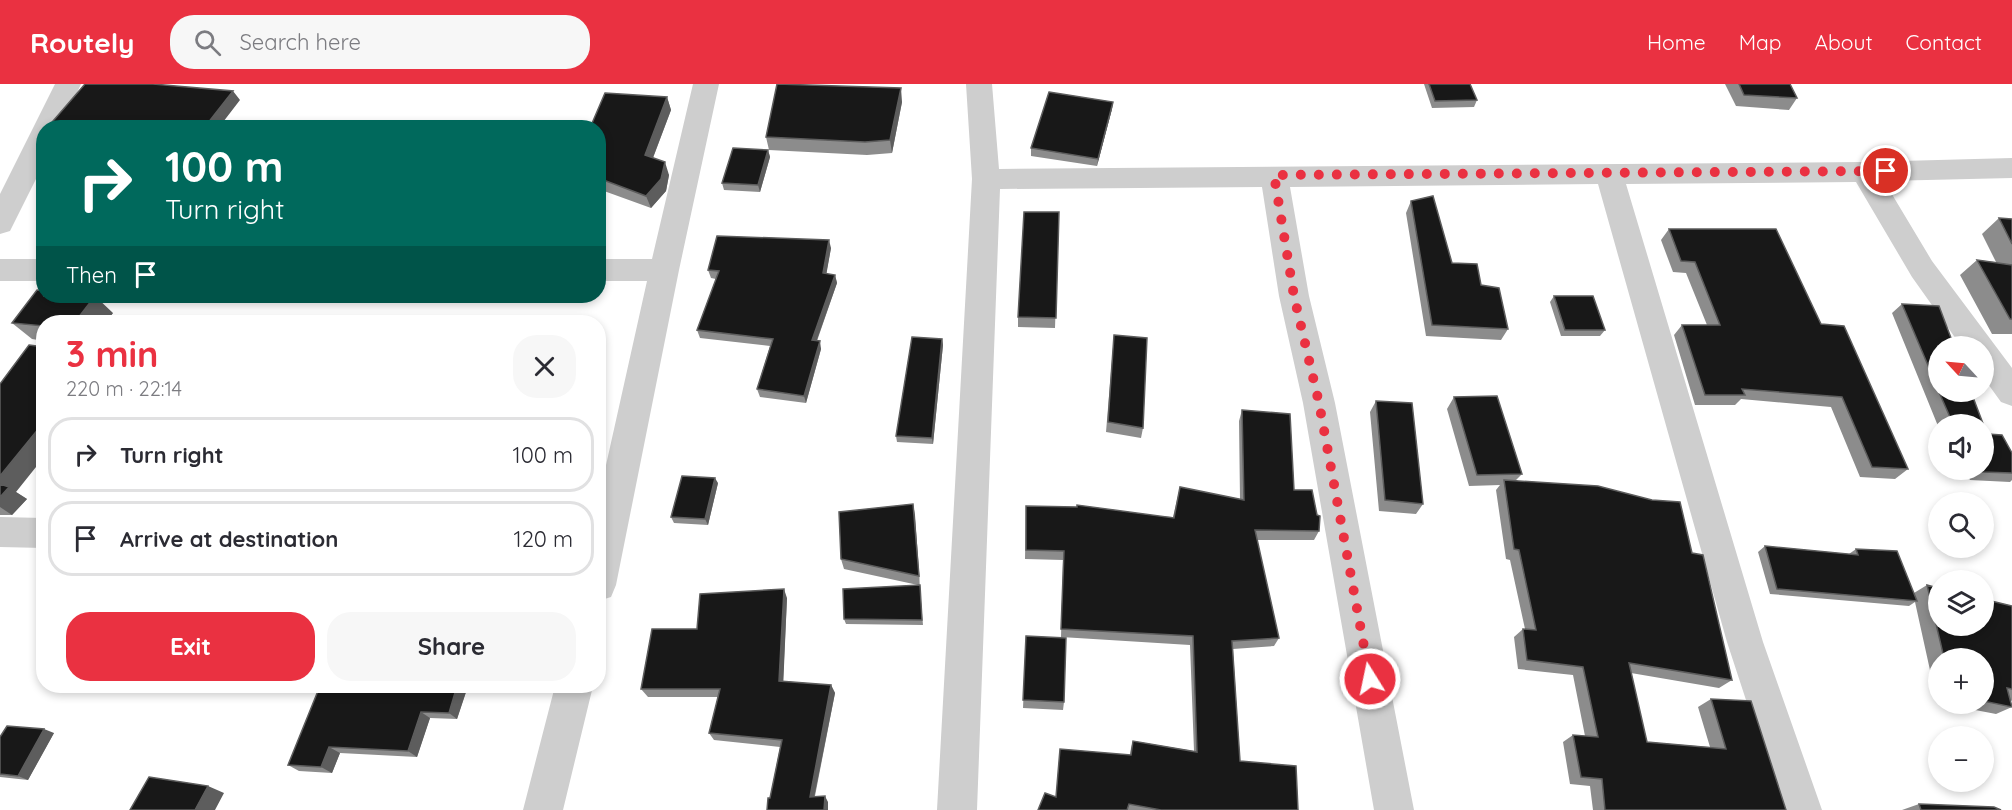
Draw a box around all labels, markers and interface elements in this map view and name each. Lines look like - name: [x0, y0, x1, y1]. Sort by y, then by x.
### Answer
- search box: [170, 15, 590, 69]
- text: Routely: [30, 25, 134, 60]
- icon: search: [191, 26, 224, 59]
- text: Search here: [239, 28, 361, 56]
- text: Home: [1647, 29, 1706, 55]
- text: Map: [1739, 29, 1782, 55]
- text: About: [1815, 29, 1873, 55]
- text: Contact: [1906, 29, 1982, 55]
- text: 100 m: [165, 140, 283, 193]
- icon: right: [66, 144, 144, 222]
- pin: [1860, 145, 1911, 196]
- icon: arrive: [1869, 154, 1902, 187]
- text: Turn right: [165, 192, 284, 226]
- icon: arrive: [129, 258, 162, 291]
- text: Then: [66, 261, 117, 289]
- text: 3 min: [66, 331, 159, 376]
- button: close: [513, 335, 576, 398]
- north arrow: [1928, 336, 1994, 402]
- map controls: [1928, 336, 1994, 792]
- text: 220 m · 22:14: [66, 376, 182, 401]
- button: sound: [1928, 414, 1994, 480]
- icon: right: [69, 438, 102, 471]
- text: Turn right: [120, 441, 224, 469]
- text: 100 m: [513, 441, 573, 469]
- button: search: [1928, 492, 1994, 558]
- icon: arrive: [69, 522, 102, 555]
- text: Arrive at destination: [120, 525, 338, 553]
- text: 120 m: [514, 525, 573, 553]
- button: layers: [1928, 570, 1994, 636]
- button: Exit: [66, 612, 315, 681]
- button: Share: [327, 612, 576, 681]
- position arrow: [1338, 647, 1402, 711]
- button: +: [1928, 648, 1994, 714]
- button: −: [1928, 726, 1994, 792]

